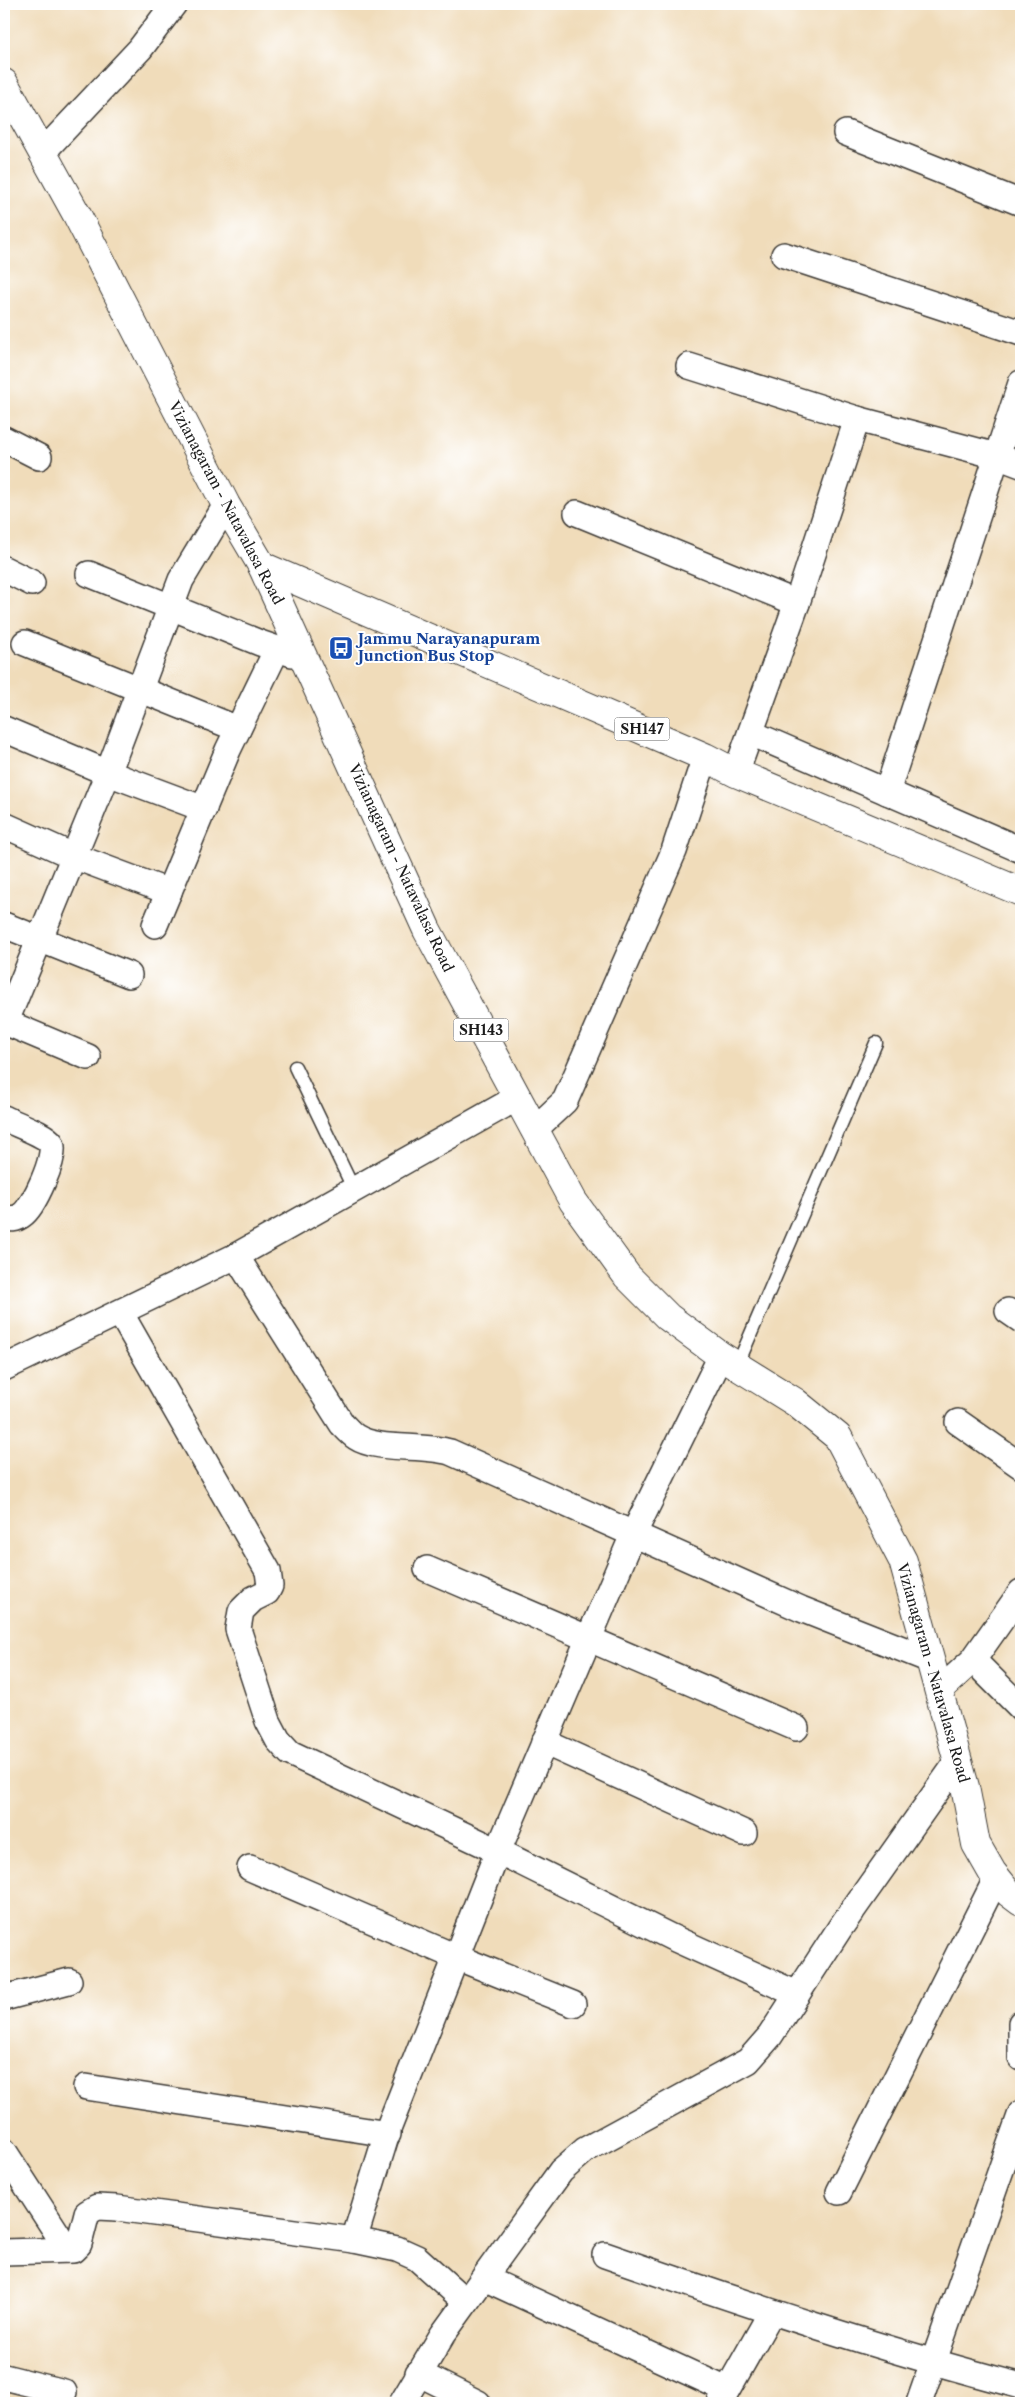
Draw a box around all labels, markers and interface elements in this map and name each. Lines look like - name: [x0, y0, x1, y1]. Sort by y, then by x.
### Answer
- street label: Vizianagaram - Natavalasa Road: [164, 397, 288, 608]
- place label: Jammu Narayanapuram Junction Bus Stop: [355, 629, 540, 665]
- bus stop icon: Jammu Narayanapuram Junction Bus Stop: [328, 635, 354, 661]
- road number: SH147: [614, 718, 670, 741]
- street label: Vizianagaram - Natavalasa Road: [344, 760, 458, 975]
- road number: SH143: [454, 1018, 508, 1042]
- street label: Vizianagaram - Natavalasa Road: [893, 1560, 974, 1785]

